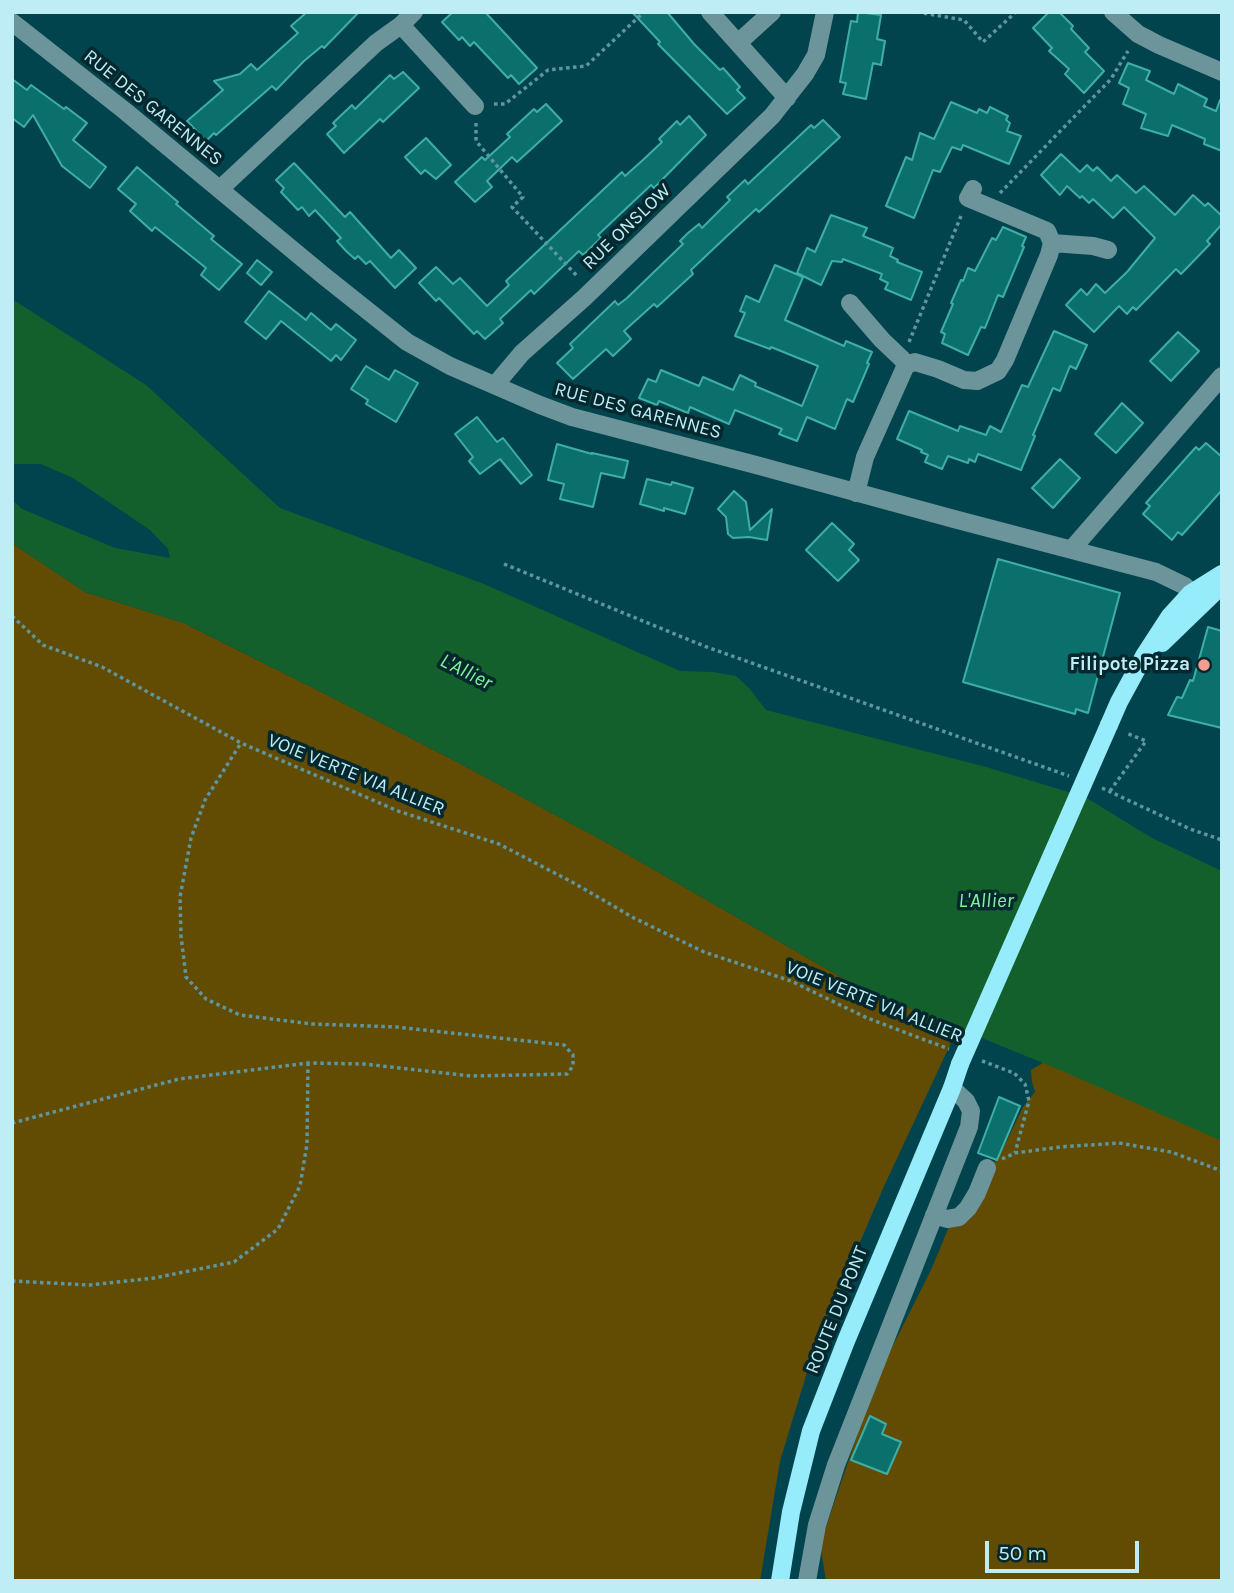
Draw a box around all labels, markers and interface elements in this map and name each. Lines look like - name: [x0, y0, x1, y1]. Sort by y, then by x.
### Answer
- street label: RUE DES GARENNES: [79, 45, 227, 171]
- street label: RUE ONSLOW: [578, 179, 676, 275]
- street label: RUE DES GARENNES: [552, 378, 724, 444]
- water label: L'Allier: [436, 648, 496, 696]
- place label: Filipote Pizza: [1069, 654, 1190, 676]
- marker: Filipote Pizza: [1196, 657, 1212, 673]
- street label: VOIE VERTE VIA ALLIER: [264, 729, 448, 821]
- water label: L'Allier: [958, 888, 1014, 914]
- street label: VOIE VERTE VIA ALLIER: [782, 956, 966, 1048]
- street label: ROUTE DU PONT: [801, 1243, 873, 1377]
- scale bar: [989, 1526, 1143, 1570]
- text: 50 m: [998, 1541, 1047, 1565]

